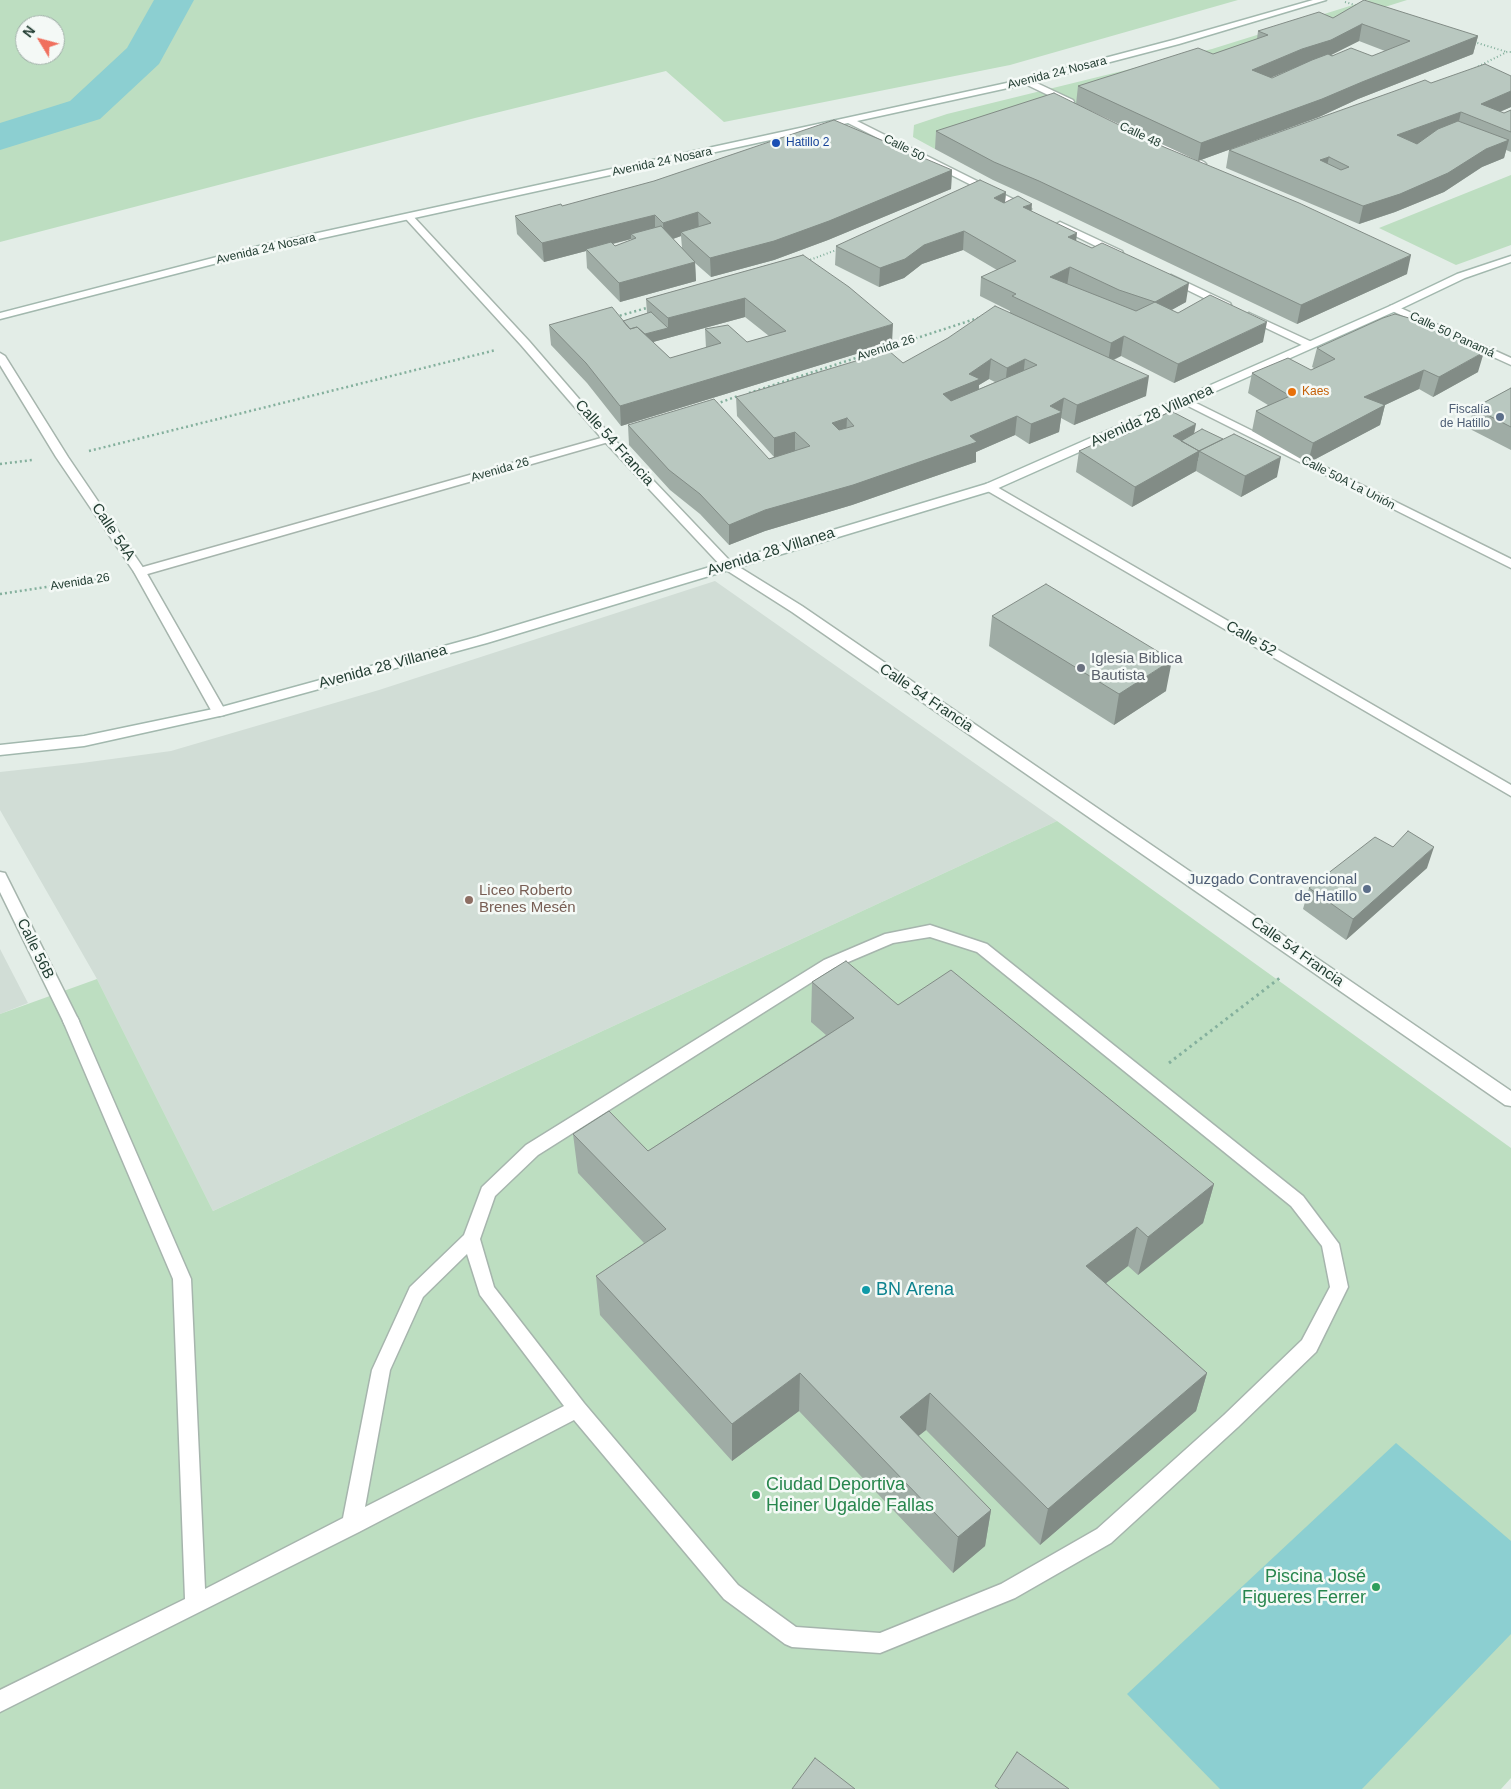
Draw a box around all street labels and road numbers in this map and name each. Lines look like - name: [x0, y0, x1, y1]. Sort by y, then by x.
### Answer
- street label: Avenida 24 Nosara: [1006, 54, 1108, 92]
- street label: Calle 48: [1117, 119, 1163, 151]
- street label: Calle 50: [881, 132, 927, 164]
- street label: Avenida 24 Nosara: [611, 144, 713, 180]
- street label: Avenida 24 Nosara: [215, 231, 317, 267]
- street label: Calle 50 Panamá: [1407, 309, 1497, 361]
- street label: Avenida 26: [855, 332, 917, 364]
- street label: Avenida 28 Villanea: [1088, 381, 1216, 451]
- street label: Calle 54 Francia: [571, 396, 657, 490]
- street label: Calle 50A La Unión: [1299, 453, 1397, 513]
- street label: Avenida 26: [469, 455, 531, 485]
- street label: Calle 54A: [87, 500, 139, 564]
- street label: Avenida 28 Villanea: [705, 524, 837, 580]
- street label: Avenida 26: [49, 570, 111, 594]
- street label: Calle 52: [1223, 617, 1279, 661]
- street label: Avenida 28 Villanea: [317, 641, 449, 693]
- street label: Calle 54 Francia: [876, 660, 976, 736]
- street label: Calle 54 Francia: [1247, 913, 1347, 991]
- street label: Calle 56B: [13, 916, 57, 982]

